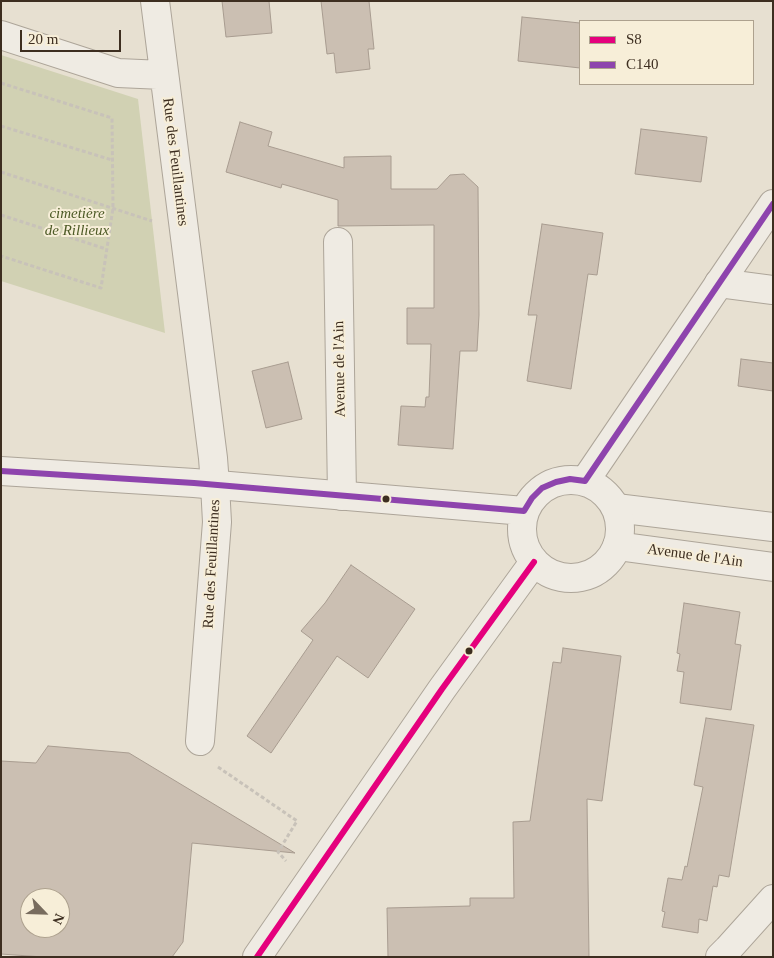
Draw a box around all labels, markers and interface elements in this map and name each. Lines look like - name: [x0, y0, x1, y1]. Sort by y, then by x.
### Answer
- scale bar: [22, 20, 124, 52]
- legend: [579, 20, 754, 85]
- text: 20 m: [28, 31, 58, 47]
- text: S8: [626, 31, 642, 47]
- text: C140: [626, 56, 659, 72]
- street label: Rue des Feuillantines: [158, 97, 192, 227]
- park label: cimetière de Rillieux: [45, 205, 109, 240]
- street label: Avenue de l'Ain: [330, 321, 350, 417]
- unlabelled marker: [381, 494, 391, 504]
- street label: Rue des Feuillantines: [200, 499, 224, 629]
- street label: Avenue de l'Ain: [646, 540, 744, 572]
- unlabelled marker: [464, 646, 474, 656]
- north arrow: [20, 888, 70, 938]
- text: N: [49, 911, 67, 927]

